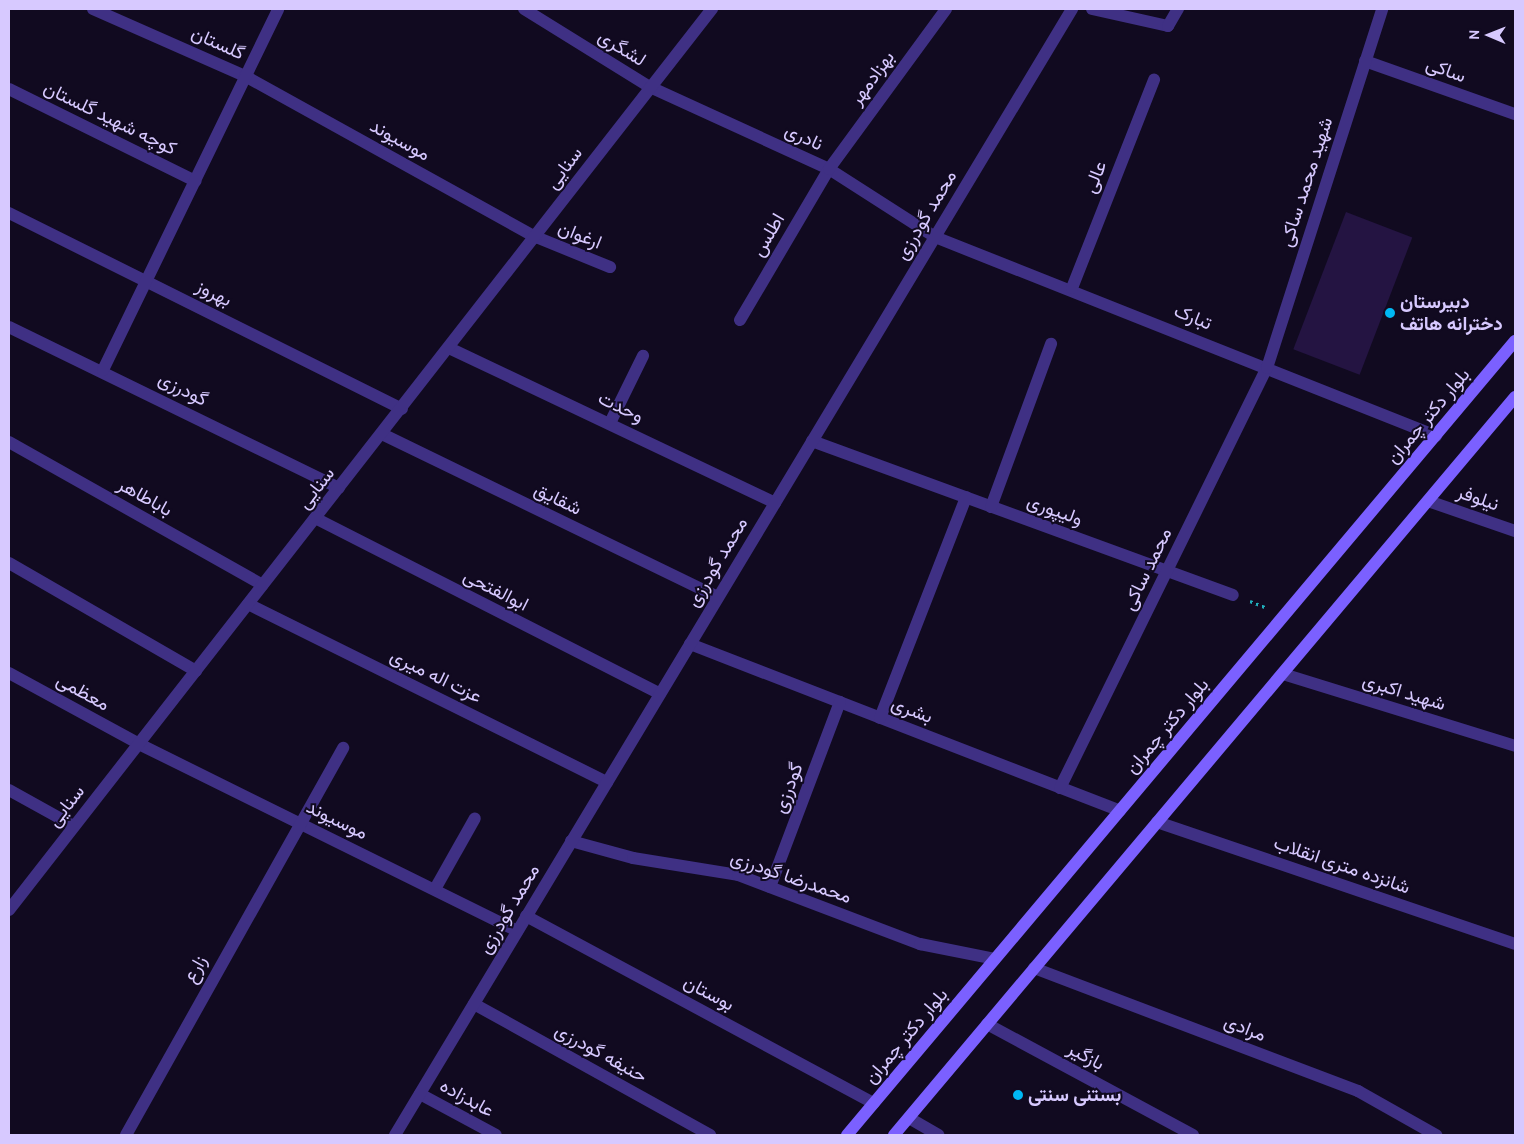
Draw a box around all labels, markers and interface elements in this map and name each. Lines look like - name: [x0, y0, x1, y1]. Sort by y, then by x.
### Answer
- north arrow: [1464, 10, 1514, 60]
- street label: گلستان: [188, 21, 248, 65]
- street label: لشگری: [594, 25, 650, 71]
- text: N: [1465, 30, 1483, 40]
- street label: بهزادمهر: [845, 46, 899, 110]
- street label: ساکی: [1423, 52, 1469, 88]
- street label: کوچه شهید گلستان: [40, 76, 180, 160]
- street label: موسیوند: [366, 114, 434, 166]
- street label: شهید محمد ساکی: [1274, 114, 1338, 250]
- street label: نادری: [781, 118, 827, 156]
- street label: سنایی: [541, 142, 587, 194]
- street label: عالی: [1078, 158, 1112, 196]
- street label: محمد گودرزی: [890, 166, 962, 264]
- street label: اطلس: [747, 209, 789, 261]
- street label: ارغوان: [555, 216, 605, 254]
- street label: بهروز: [192, 274, 236, 312]
- place label: دبیرستان دخترانه هاتف: [1400, 291, 1503, 335]
- street label: تبارک: [1171, 299, 1215, 335]
- marker: دبیرستان دخترانه هاتف: [1384, 307, 1396, 319]
- street label: بلوار دکتر چمران: [1381, 363, 1475, 469]
- street label: گودرزی: [155, 367, 211, 411]
- street label: وحدت: [594, 386, 648, 428]
- street label: سنایی: [292, 462, 340, 514]
- street label: باباطاهر: [114, 473, 176, 521]
- street label: شقایق: [531, 478, 585, 520]
- street label: نیلوفر: [1454, 480, 1502, 516]
- street label: ولیپوری: [1024, 489, 1086, 531]
- street label: محمد گودرزی: [681, 513, 753, 611]
- street label: محمد ساکی: [1117, 524, 1177, 614]
- street label: ابوالفتحی: [460, 564, 532, 616]
- street label: عزت اله میری: [386, 644, 486, 708]
- street label: معظمی: [52, 668, 114, 716]
- street label: شهید اکبری: [1360, 669, 1448, 715]
- street label: بلوار دکتر چمران: [1120, 673, 1214, 779]
- street label: بشری: [888, 692, 936, 728]
- street label: گودرزی: [768, 760, 808, 816]
- street label: سنایی: [42, 780, 90, 832]
- street label: موسیوند: [303, 795, 371, 845]
- street label: شانزده متری انقلاب: [1271, 831, 1413, 899]
- street label: محمدرضا گودرزی: [728, 846, 854, 908]
- street label: محمد گودرزی: [473, 860, 545, 958]
- street label: زارع: [178, 951, 212, 987]
- street label: بوستان: [680, 970, 738, 1016]
- street label: بلوار دکتر چمران: [859, 983, 953, 1089]
- street label: مرادی: [1221, 1010, 1269, 1046]
- street label: حنیفه گودرزی: [551, 1018, 651, 1088]
- street label: بازگیر: [1064, 1037, 1108, 1075]
- street label: عابدزاده: [436, 1074, 498, 1122]
- place label: بستنی سنتی: [1028, 1084, 1121, 1106]
- marker: بستنی سنتی: [1012, 1089, 1024, 1101]

